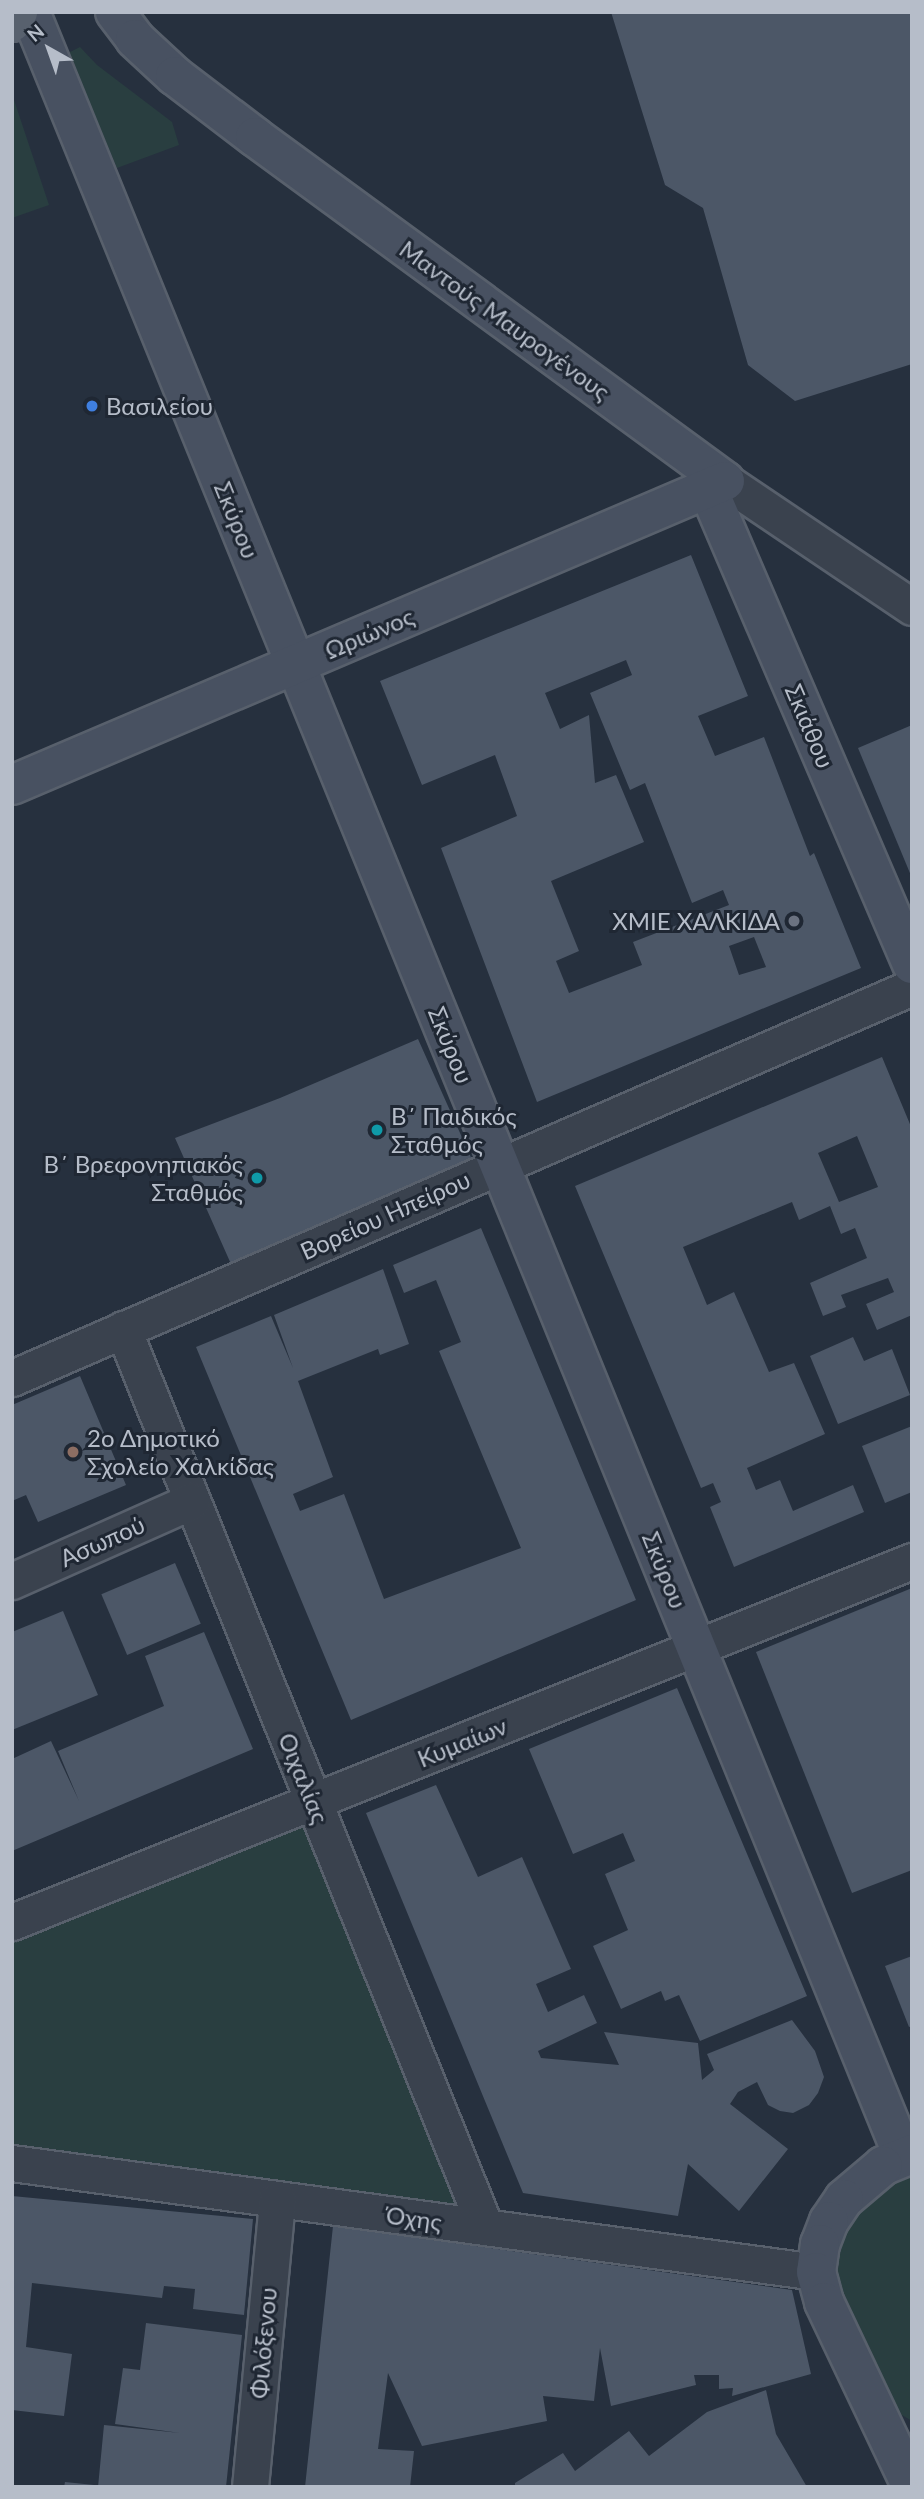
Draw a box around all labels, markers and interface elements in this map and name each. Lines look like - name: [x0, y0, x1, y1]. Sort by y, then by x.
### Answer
- north arrow: [14, 14, 84, 84]
- text: N: [22, 19, 48, 46]
- street label: Μαντούς Μαυρογένους: [394, 234, 616, 406]
- place label: Βασιλείου: [106, 392, 213, 420]
- marker: Βασιλείου: [84, 398, 100, 414]
- street label: Σκύρου: [209, 477, 265, 563]
- street label: Ωριώνος: [320, 601, 418, 665]
- street label: Σκιάθου: [780, 680, 840, 772]
- place label: ΧΜΙΕ ΧΑΛΚΙΔΑ: [612, 907, 780, 935]
- marker: ΧΜΙΕ ΧΑΛΚΙΔΑ: [786, 913, 802, 929]
- street label: Σκύρου: [423, 1002, 479, 1088]
- place label: Β΄ Παιδικός Σταθμός: [391, 1102, 517, 1158]
- marker: Β΄ Παιδικός Σταθμός: [369, 1122, 385, 1138]
- place label: Β΄ Βρεφονηπιακός Σταθμός: [44, 1150, 243, 1206]
- street label: Βορείου Ηπείρου: [296, 1165, 474, 1265]
- marker: Β΄ Βρεφονηπιακός Σταθμός: [249, 1170, 265, 1186]
- place label: 2ο Δημοτικό Σχολείο Χαλκίδας: [87, 1424, 274, 1480]
- marker: 2ο Δημοτικό Σχολείο Χαλκίδας: [65, 1444, 81, 1460]
- street label: Ασωπού: [55, 1510, 149, 1572]
- street label: Σκύρου: [637, 1527, 693, 1613]
- street label: Κυμαίων: [413, 1711, 511, 1773]
- street label: Οιχαλίας: [273, 1729, 335, 1827]
- street label: Όχης: [384, 2200, 444, 2236]
- street label: Φιλόξενου: [244, 2286, 282, 2400]

